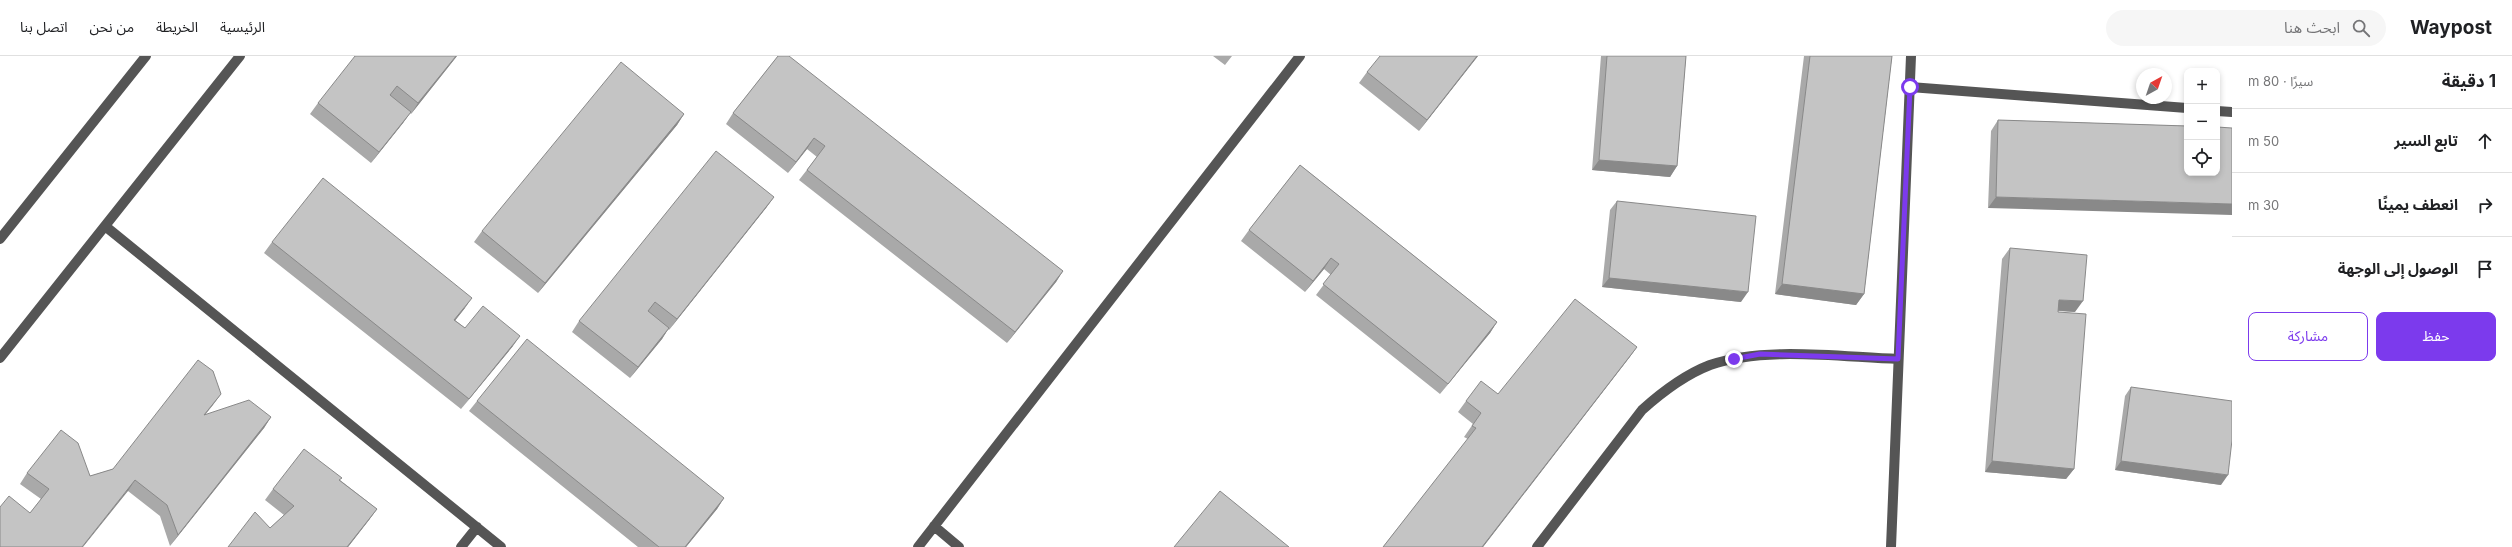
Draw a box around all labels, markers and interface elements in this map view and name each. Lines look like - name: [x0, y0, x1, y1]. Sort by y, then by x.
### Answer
- search box: [2106, 10, 2386, 46]
- text: Waypost: [2410, 16, 2492, 39]
- icon: search: [2350, 17, 2372, 39]
- text: اتصل بنا: [20, 18, 68, 35]
- text: من نحن: [90, 18, 134, 35]
- text: الخريطة: [156, 18, 198, 35]
- text: الرئيسية: [220, 18, 265, 35]
- text: ابحث هنا: [2284, 18, 2340, 37]
- north arrow: [2136, 68, 2172, 104]
- map controls: [2184, 68, 2220, 176]
- button: +: [2184, 68, 2220, 104]
- text: 1 دقيقة: [2442, 71, 2496, 91]
- text: سيرًا · 80 m: [2248, 73, 2313, 89]
- route start: [1901, 78, 1919, 96]
- button: −: [2184, 104, 2220, 140]
- icon: ahead: [2474, 130, 2496, 152]
- text: تابع السير: [2394, 131, 2458, 150]
- text: 50 m: [2248, 133, 2279, 149]
- button: locate: [2184, 140, 2220, 176]
- icon: right: [2474, 194, 2496, 216]
- text: انعطف يمينًا: [2378, 195, 2458, 214]
- text: 30 m: [2248, 197, 2279, 213]
- icon: arrive: [2474, 258, 2496, 280]
- text: الوصول إلى الوجهة: [2338, 259, 2458, 278]
- button: مشاركة: [2248, 312, 2368, 361]
- button: حفظ: [2376, 312, 2496, 361]
- route end: [1725, 350, 1743, 368]

